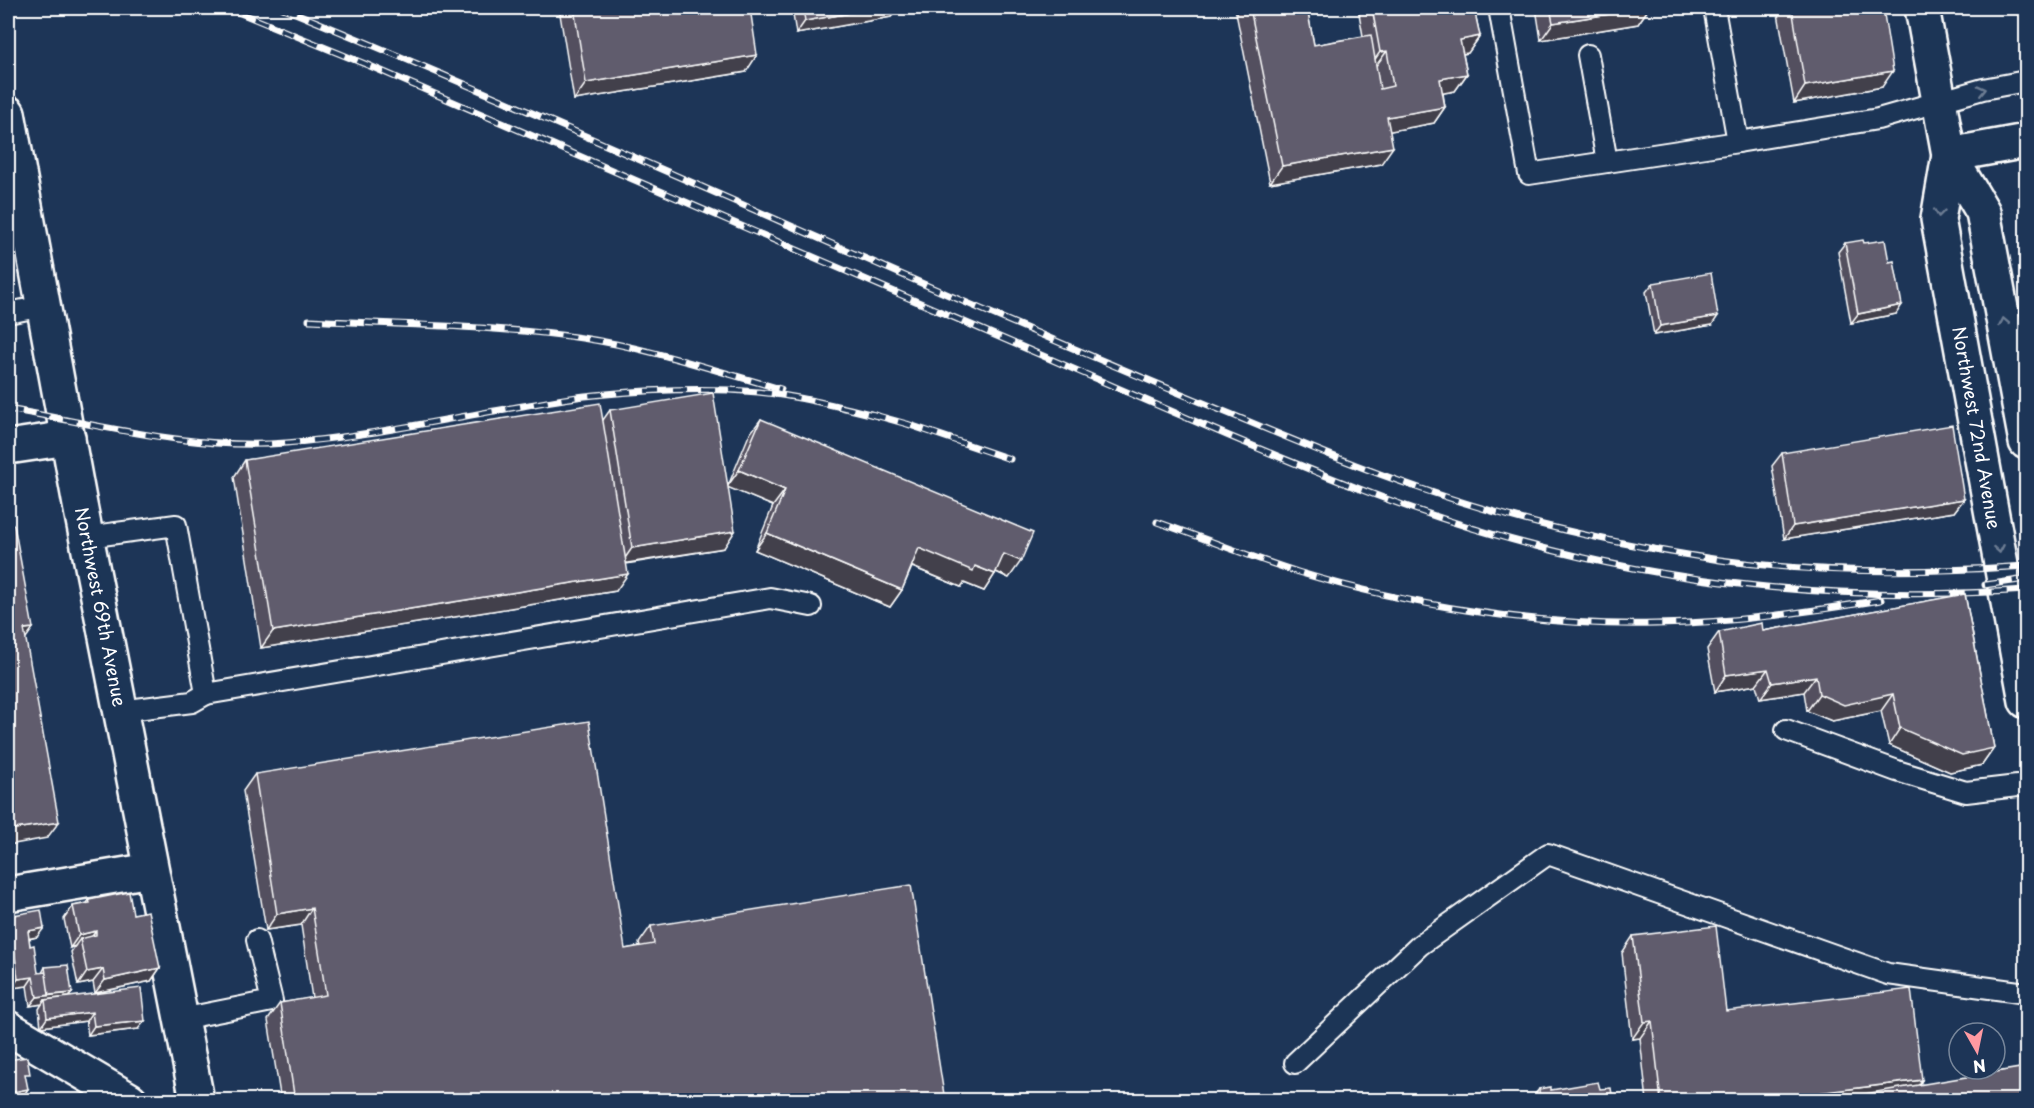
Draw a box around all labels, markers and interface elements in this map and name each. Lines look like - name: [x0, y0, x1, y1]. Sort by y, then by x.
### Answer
- one-way arrow: [1977, 84, 1987, 97]
- one-way arrow: [1934, 208, 1946, 218]
- one-way arrow: [1998, 318, 2011, 328]
- street label: Northwest 72nd Avenue: [1946, 324, 2009, 531]
- street label: Northwest 69th Avenue: [69, 505, 134, 709]
- one-way arrow: [1992, 544, 2005, 554]
- north arrow: [1947, 1021, 2007, 1081]
- text: N: [1971, 1054, 1988, 1080]

